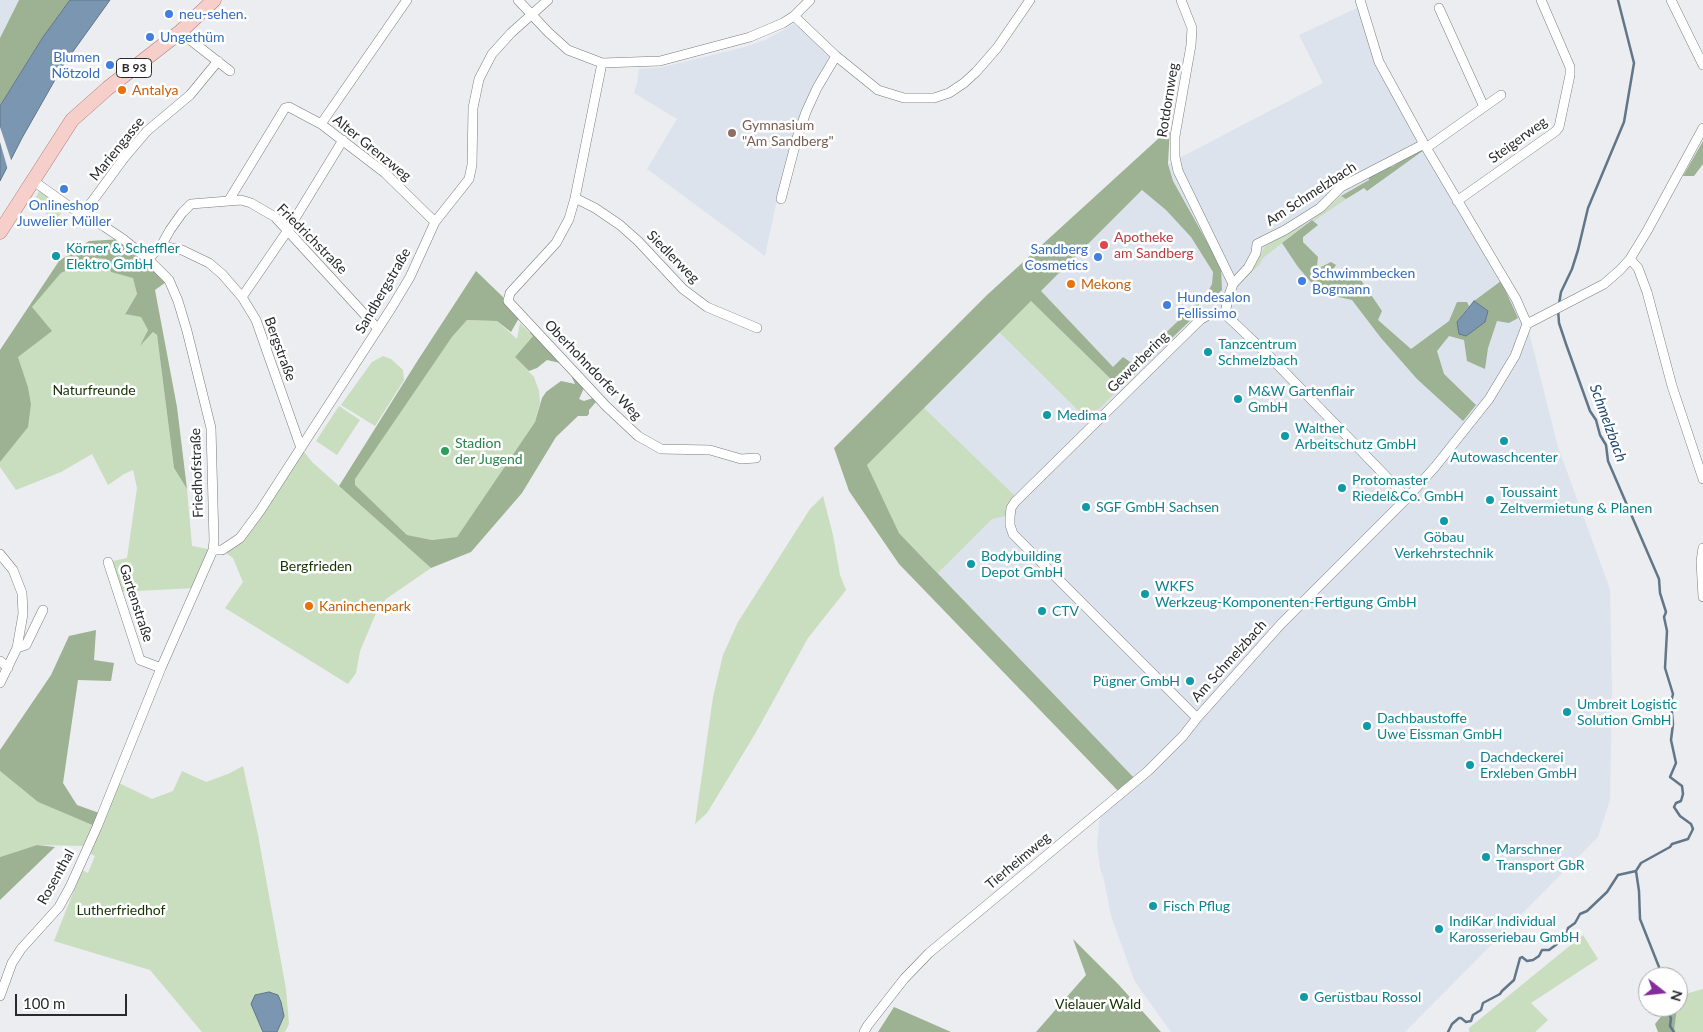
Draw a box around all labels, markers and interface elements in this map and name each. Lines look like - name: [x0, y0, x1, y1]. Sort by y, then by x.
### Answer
- place label: neu-sehen.: [179, 6, 247, 22]
- marker: neu-sehen.: [163, 8, 175, 20]
- place label: Ungethüm: [160, 29, 225, 45]
- marker: Ungethüm: [144, 31, 156, 43]
- place label: Blumen Nötzold: [51, 49, 100, 82]
- road number: B 93: [116, 58, 152, 78]
- marker: Blumen Nötzold: [104, 59, 116, 71]
- street label: Rotdornweg: [1154, 61, 1182, 139]
- place label: Antalya: [132, 82, 178, 98]
- marker: Antalya: [116, 84, 128, 96]
- street label: Alter Grenzweg: [329, 111, 415, 185]
- street label: Steigerweg: [1485, 113, 1551, 167]
- street label: Mariengasse: [86, 114, 148, 184]
- place label: Gymnasium "Am Sandberg": [742, 117, 834, 150]
- marker: Gymnasium "Am Sandberg": [726, 127, 738, 139]
- street label: Am Schmelzbach: [1263, 159, 1359, 229]
- marker: Onlineshop Juwelier Müller: [58, 183, 70, 195]
- place label: Onlineshop Juwelier Müller: [17, 197, 111, 230]
- street label: Friedrichstraße: [273, 200, 351, 278]
- street label: Siedlerweg: [643, 227, 703, 287]
- place label: Apotheke am Sandberg: [1114, 229, 1194, 262]
- marker: Apotheke am Sandberg: [1098, 239, 1110, 251]
- place label: Körner & Scheffler Elektro GmbH: [66, 240, 180, 272]
- place label: Sandberg Cosmetics: [1025, 241, 1088, 274]
- street label: Sandbergstraße: [352, 245, 414, 337]
- marker: Körner & Scheffler Elektro GmbH: [50, 250, 62, 262]
- marker: Sandberg Cosmetics: [1092, 251, 1104, 263]
- place label: Schwimmbecken Bogmann: [1312, 265, 1415, 298]
- marker: Schwimmbecken Bogmann: [1296, 275, 1308, 287]
- place label: Mekong: [1081, 276, 1131, 292]
- marker: Mekong: [1065, 278, 1077, 290]
- place label: Hundesalon Fellissimo: [1177, 289, 1250, 322]
- marker: Hundesalon Fellissimo: [1161, 299, 1173, 311]
- street label: Bergstraße: [261, 315, 299, 383]
- street label: Oberhohndorfer Weg: [541, 316, 645, 424]
- street label: Gewerbering: [1104, 328, 1172, 396]
- place label: Tanzcentrum Schmelzbach: [1218, 336, 1298, 368]
- marker: Tanzcentrum Schmelzbach: [1202, 346, 1214, 358]
- park label: Naturfreunde: [52, 382, 136, 398]
- water label: Schmelzbach: [1586, 382, 1630, 464]
- place label: M&W Gartenflair GmbH: [1248, 383, 1355, 416]
- marker: M&W Gartenflair GmbH: [1232, 393, 1244, 405]
- place label: Medima: [1057, 407, 1107, 423]
- marker: Medima: [1041, 409, 1053, 421]
- place label: Walther Arbeitschutz GmbH: [1295, 420, 1416, 452]
- street label: Friedhofstraße: [187, 428, 207, 518]
- marker: Walther Arbeitschutz GmbH: [1279, 430, 1291, 442]
- place label: Stadion der Jugend: [455, 435, 523, 468]
- marker: Autowaschcenter: [1498, 435, 1510, 447]
- marker: Stadion der Jugend: [439, 445, 451, 457]
- place label: Autowaschcenter: [1450, 449, 1558, 465]
- place label: Protomaster Riedel&Co. GmbH: [1352, 472, 1464, 504]
- marker: Protomaster Riedel&Co. GmbH: [1336, 482, 1348, 494]
- place label: Toussaint Zeltvermietung & Planen: [1500, 484, 1652, 516]
- marker: Toussaint Zeltvermietung & Planen: [1484, 494, 1496, 506]
- place label: SGF GmbH Sachsen: [1096, 499, 1219, 515]
- marker: SGF GmbH Sachsen: [1080, 501, 1092, 513]
- marker: Göbau Verkehrstechnik: [1438, 515, 1450, 527]
- place label: Göbau Verkehrstechnik: [1394, 529, 1494, 562]
- place label: Bodybuilding Depot GmbH: [981, 548, 1063, 580]
- park label: Bergfrieden: [280, 558, 352, 574]
- marker: Bodybuilding Depot GmbH: [965, 558, 977, 570]
- street label: Gartenstraße: [116, 562, 156, 644]
- place label: WKFS Werkzeug-Komponenten-Fertigung GmbH: [1155, 578, 1417, 610]
- marker: WKFS Werkzeug-Komponenten-Fertigung GmbH: [1139, 588, 1151, 600]
- place label: Kaninchenpark: [319, 598, 411, 614]
- marker: Kaninchenpark: [303, 600, 315, 612]
- place label: CTV: [1052, 603, 1079, 619]
- marker: CTV: [1036, 605, 1048, 617]
- street label: Am Schmelzbach: [1188, 617, 1270, 705]
- place label: Pügner GmbH: [1093, 673, 1180, 689]
- marker: Pügner GmbH: [1184, 675, 1196, 687]
- place label: Umbreit Logistic Solution GmbH: [1577, 696, 1677, 729]
- marker: Umbreit Logistic Solution GmbH: [1561, 706, 1573, 718]
- place label: Dachbaustoffe Uwe Eissman GmbH: [1377, 710, 1502, 742]
- marker: Dachbaustoffe Uwe Eissman GmbH: [1361, 720, 1373, 732]
- place label: Dachdeckerei Erxleben GmbH: [1480, 749, 1577, 782]
- marker: Dachdeckerei Erxleben GmbH: [1464, 759, 1476, 771]
- street label: Tierheimweg: [982, 829, 1054, 893]
- place label: Marschner Transport GbR: [1496, 841, 1585, 874]
- street label: Rosenthal: [34, 846, 78, 908]
- marker: Marschner Transport GbR: [1480, 851, 1492, 863]
- place label: Fisch Pflug: [1163, 898, 1230, 914]
- marker: Fisch Pflug: [1147, 900, 1159, 912]
- park label: Lutherfriedhof: [76, 902, 166, 918]
- place label: IndiKar Individual Karosseriebau GmbH: [1449, 913, 1579, 946]
- marker: IndiKar Individual Karosseriebau GmbH: [1433, 923, 1445, 935]
- north arrow: [1638, 967, 1688, 1017]
- scale bar: [18, 984, 130, 1016]
- text: N: [1667, 988, 1687, 1004]
- place label: Gerüstbau Rossol: [1314, 989, 1421, 1005]
- marker: Gerüstbau Rossol: [1298, 991, 1310, 1003]
- text: 100 m: [23, 994, 65, 1012]
- park label: Vielauer Wald: [1055, 996, 1141, 1012]

